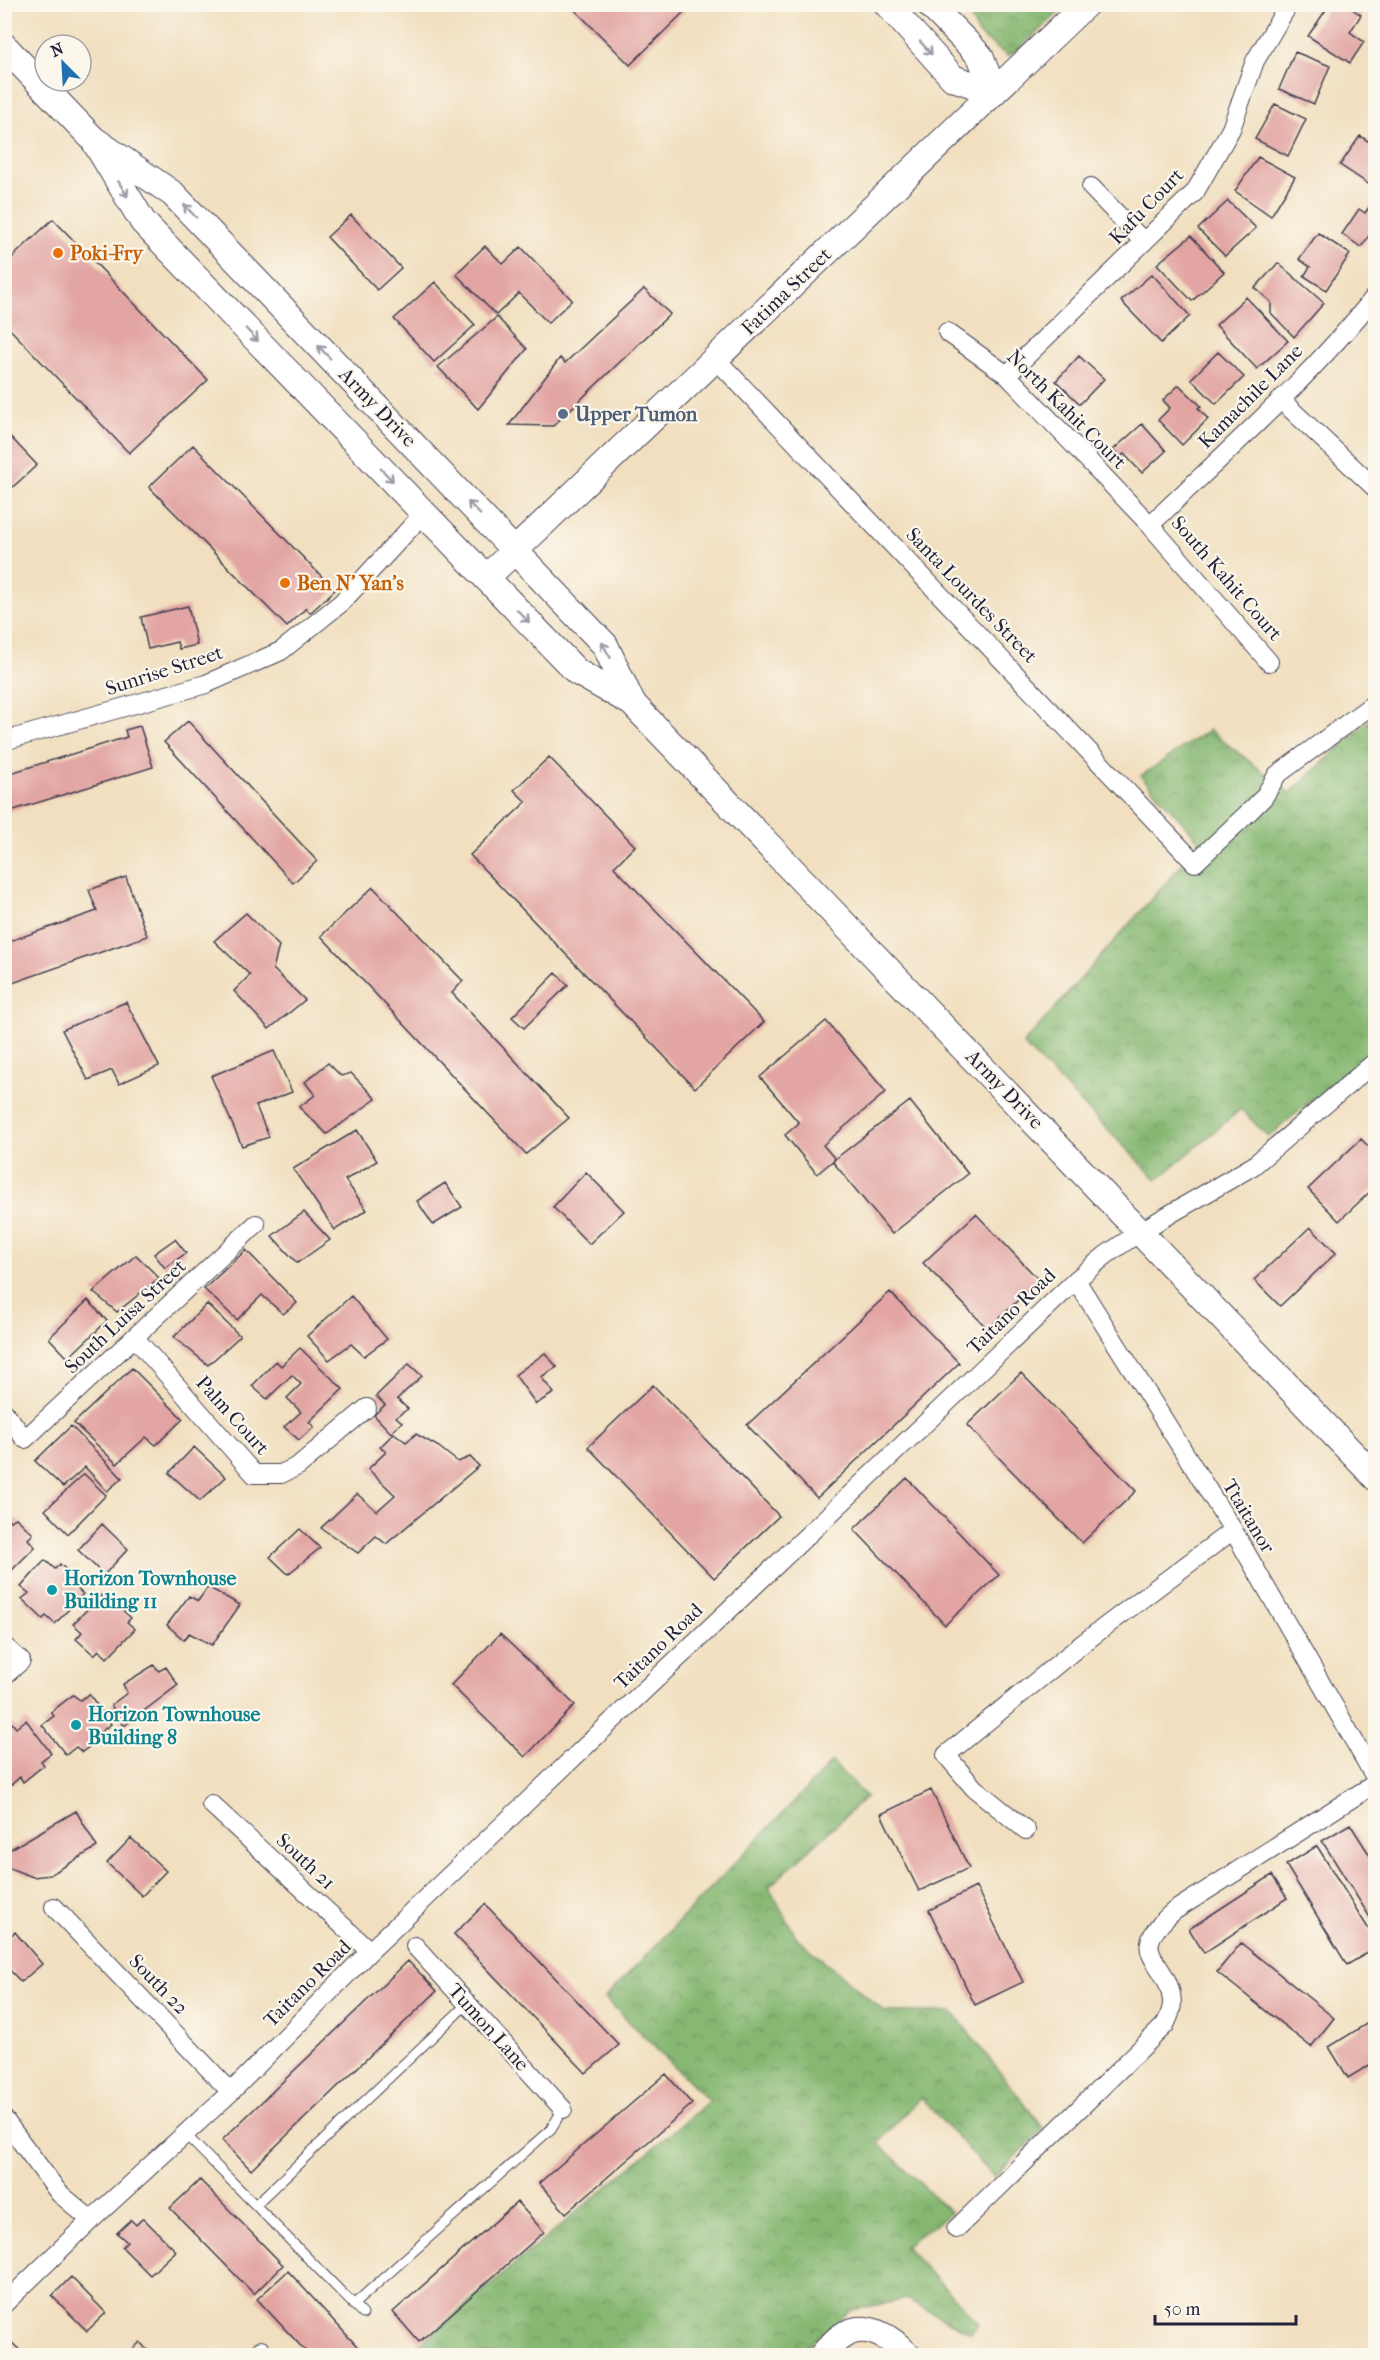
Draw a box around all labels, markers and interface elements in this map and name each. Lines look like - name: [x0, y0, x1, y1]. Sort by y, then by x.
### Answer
- north arrow: [33, 33, 93, 93]
- text: N: [48, 38, 67, 61]
- one-way arrow: [919, 40, 933, 55]
- street label: Kafu Court: [1104, 164, 1188, 249]
- one-way arrow: [118, 180, 130, 197]
- one-way arrow: [182, 203, 197, 218]
- place label: Poki-Fry: [70, 242, 144, 265]
- street label: Fatima Street: [737, 243, 836, 340]
- marker: Poki-Fry: [51, 246, 65, 260]
- one-way arrow: [245, 327, 259, 342]
- street label: Kamachile Lane: [1193, 339, 1307, 453]
- one-way arrow: [317, 344, 332, 359]
- street label: North Kahit Court: [1002, 345, 1131, 474]
- street label: Army Drive: [333, 362, 421, 452]
- place label: Upper Tumon: [574, 403, 698, 426]
- marker: Upper Tumon: [556, 407, 570, 421]
- one-way arrow: [380, 468, 395, 483]
- one-way arrow: [466, 500, 481, 515]
- street label: South Kahit Court: [1166, 511, 1287, 645]
- street label: Santa Lourdes Street: [901, 523, 1042, 668]
- place label: Ben N' Yan's: [297, 572, 404, 595]
- marker: Ben N' Yan's: [278, 576, 292, 590]
- one-way arrow: [516, 608, 530, 623]
- street label: Sunrise Street: [103, 641, 226, 700]
- one-way arrow: [600, 642, 612, 659]
- street label: Army Drive: [960, 1044, 1048, 1134]
- street label: South Luisa Street: [60, 1254, 191, 1378]
- street label: Taitano Road: [962, 1263, 1061, 1359]
- street label: Palm Court: [191, 1371, 274, 1459]
- street label: Ttaitanor: [1218, 1475, 1280, 1558]
- place label: Horizon Townhouse Building 11: [64, 1567, 236, 1613]
- marker: Horizon Townhouse Building 11: [45, 1583, 59, 1597]
- street label: Taitano Road: [609, 1598, 708, 1694]
- place label: Horizon Townhouse Building 8: [88, 1703, 260, 1749]
- marker: Horizon Townhouse Building 8: [69, 1718, 83, 1732]
- street label: South 21: [272, 1829, 340, 1894]
- street label: Taitano Road: [259, 1934, 356, 2032]
- street label: South 22: [124, 1949, 193, 2019]
- street label: Tumon Lane: [443, 1979, 534, 2076]
- scale bar: [1155, 2288, 1296, 2326]
- text: 50 m: [1164, 2299, 1201, 2320]

